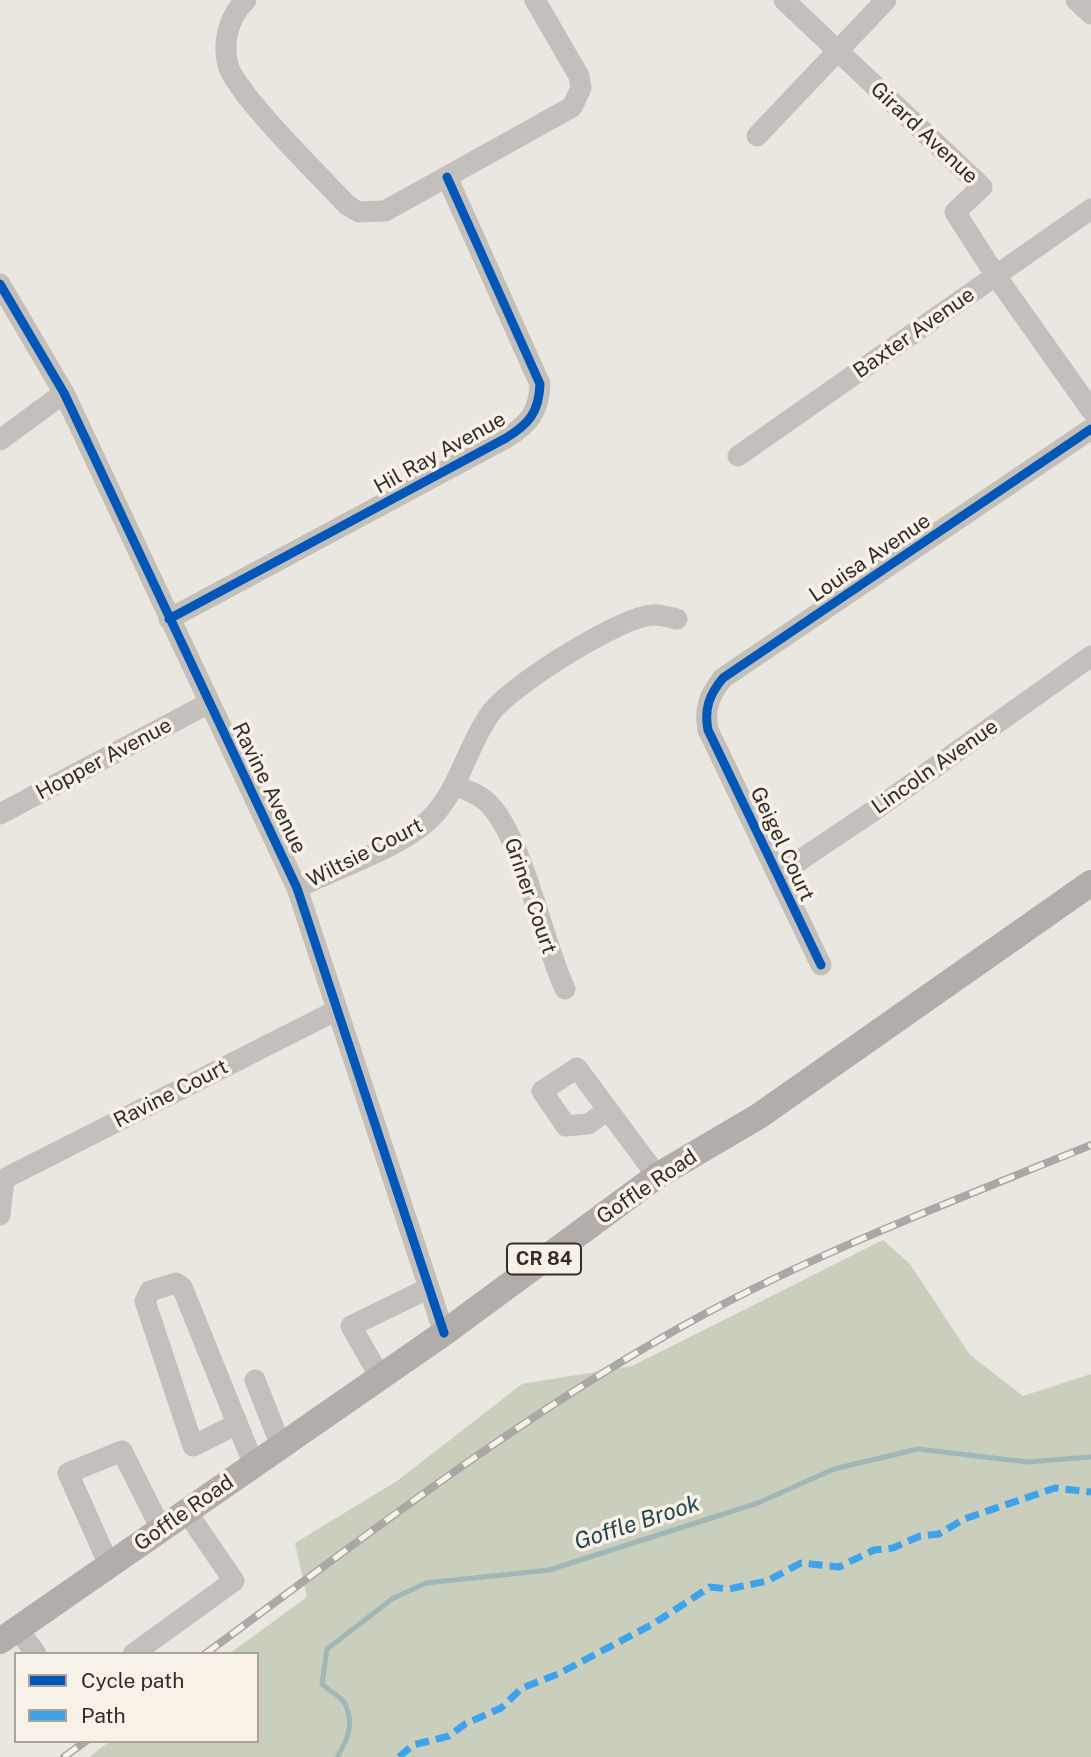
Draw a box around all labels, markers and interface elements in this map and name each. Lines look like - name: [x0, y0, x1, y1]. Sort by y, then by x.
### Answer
- street label: Girard Avenue: [865, 77, 983, 189]
- street label: Baxter Avenue: [849, 282, 979, 384]
- street label: Hil Ray Avenue: [370, 406, 510, 500]
- street label: Louisa Avenue: [805, 508, 935, 608]
- street label: Hopper Avenue: [32, 713, 176, 805]
- street label: Lincoln Avenue: [867, 714, 1003, 820]
- street label: Ravine Avenue: [226, 718, 312, 858]
- street label: Geigel Court: [745, 783, 819, 905]
- street label: Wiltsie Court: [303, 813, 427, 893]
- street label: Griner Court: [498, 835, 562, 957]
- street label: Ravine Court: [110, 1054, 232, 1134]
- street label: Goffle Road: [592, 1144, 702, 1230]
- road number: CR 84: [507, 1244, 581, 1274]
- street label: Goffle Road: [130, 1470, 238, 1556]
- water label: Goffle Brook: [571, 1490, 703, 1556]
- legend: [14, 1652, 259, 1743]
- text: Cycle path: [81, 1668, 184, 1693]
- text: Path: [81, 1703, 126, 1728]

